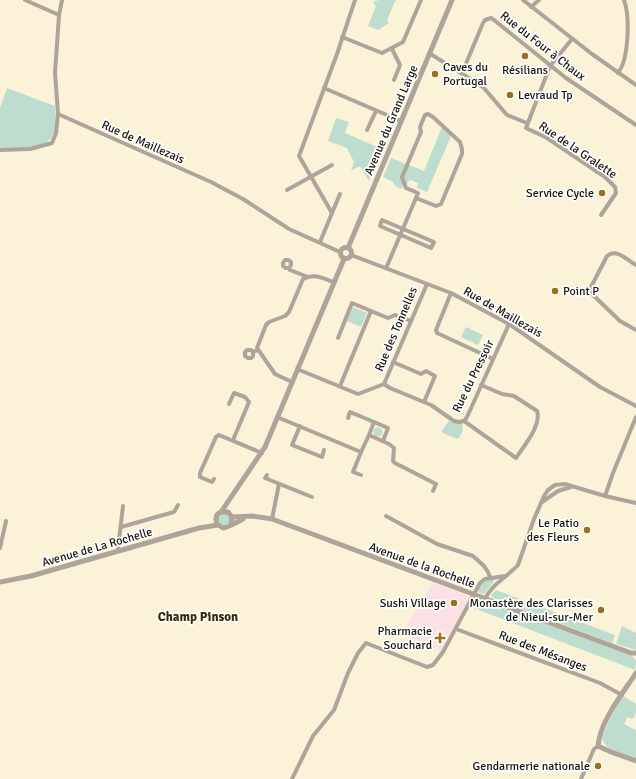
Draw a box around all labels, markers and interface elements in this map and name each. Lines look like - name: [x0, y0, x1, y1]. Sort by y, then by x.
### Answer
- street label: Rue du Four à Chaux: [497, 8, 589, 85]
- marker: Résilians: [520, 51, 530, 61]
- place label: Caves du Portugal: [443, 60, 488, 89]
- street label: Avenue du Grand Large: [361, 63, 421, 178]
- place label: Résilians: [502, 63, 548, 78]
- marker: Caves du Portugal: [430, 69, 440, 79]
- place label: Levraud Tp: [518, 88, 573, 103]
- marker: Levraud Tp: [505, 90, 515, 100]
- street label: Rue de Maillezais: [99, 118, 186, 167]
- street label: Rue de la Gralette: [536, 119, 620, 182]
- place label: Service Cycle: [526, 186, 594, 201]
- marker: Service Cycle: [597, 188, 607, 198]
- street label: Rue de Maillezais: [460, 284, 545, 341]
- place label: Point P: [563, 284, 599, 299]
- street label: Rue des Tonnelles: [372, 285, 421, 374]
- marker: Point P: [550, 286, 560, 296]
- street label: Rue du Pressoir: [449, 337, 498, 415]
- place label: Le Patio des Fleurs: [527, 516, 579, 545]
- street label: Avenue de La Rochelle: [40, 525, 154, 570]
- marker: Le Patio des Fleurs: [582, 525, 592, 535]
- street label: Avenue de la Rochelle: [367, 539, 477, 592]
- place label: Sushi Village: [380, 596, 446, 611]
- place label: Monastère des Clarisses de Nieul-sur-Mer: [470, 596, 594, 625]
- marker: Sushi Village: [449, 598, 459, 608]
- marker: Monastère des Clarisses de Nieul-sur-Mer: [596, 605, 606, 615]
- district label: Champ Pinson: [158, 609, 238, 625]
- place label: Pharmacie Souchard: [378, 624, 432, 653]
- street label: Rue des Mésanges: [496, 628, 589, 675]
- marker: Pharmacie Souchard: [435, 633, 445, 643]
- place label: Gendarmerie nationale: [472, 759, 590, 774]
- marker: Gendarmerie nationale: [593, 761, 603, 771]

